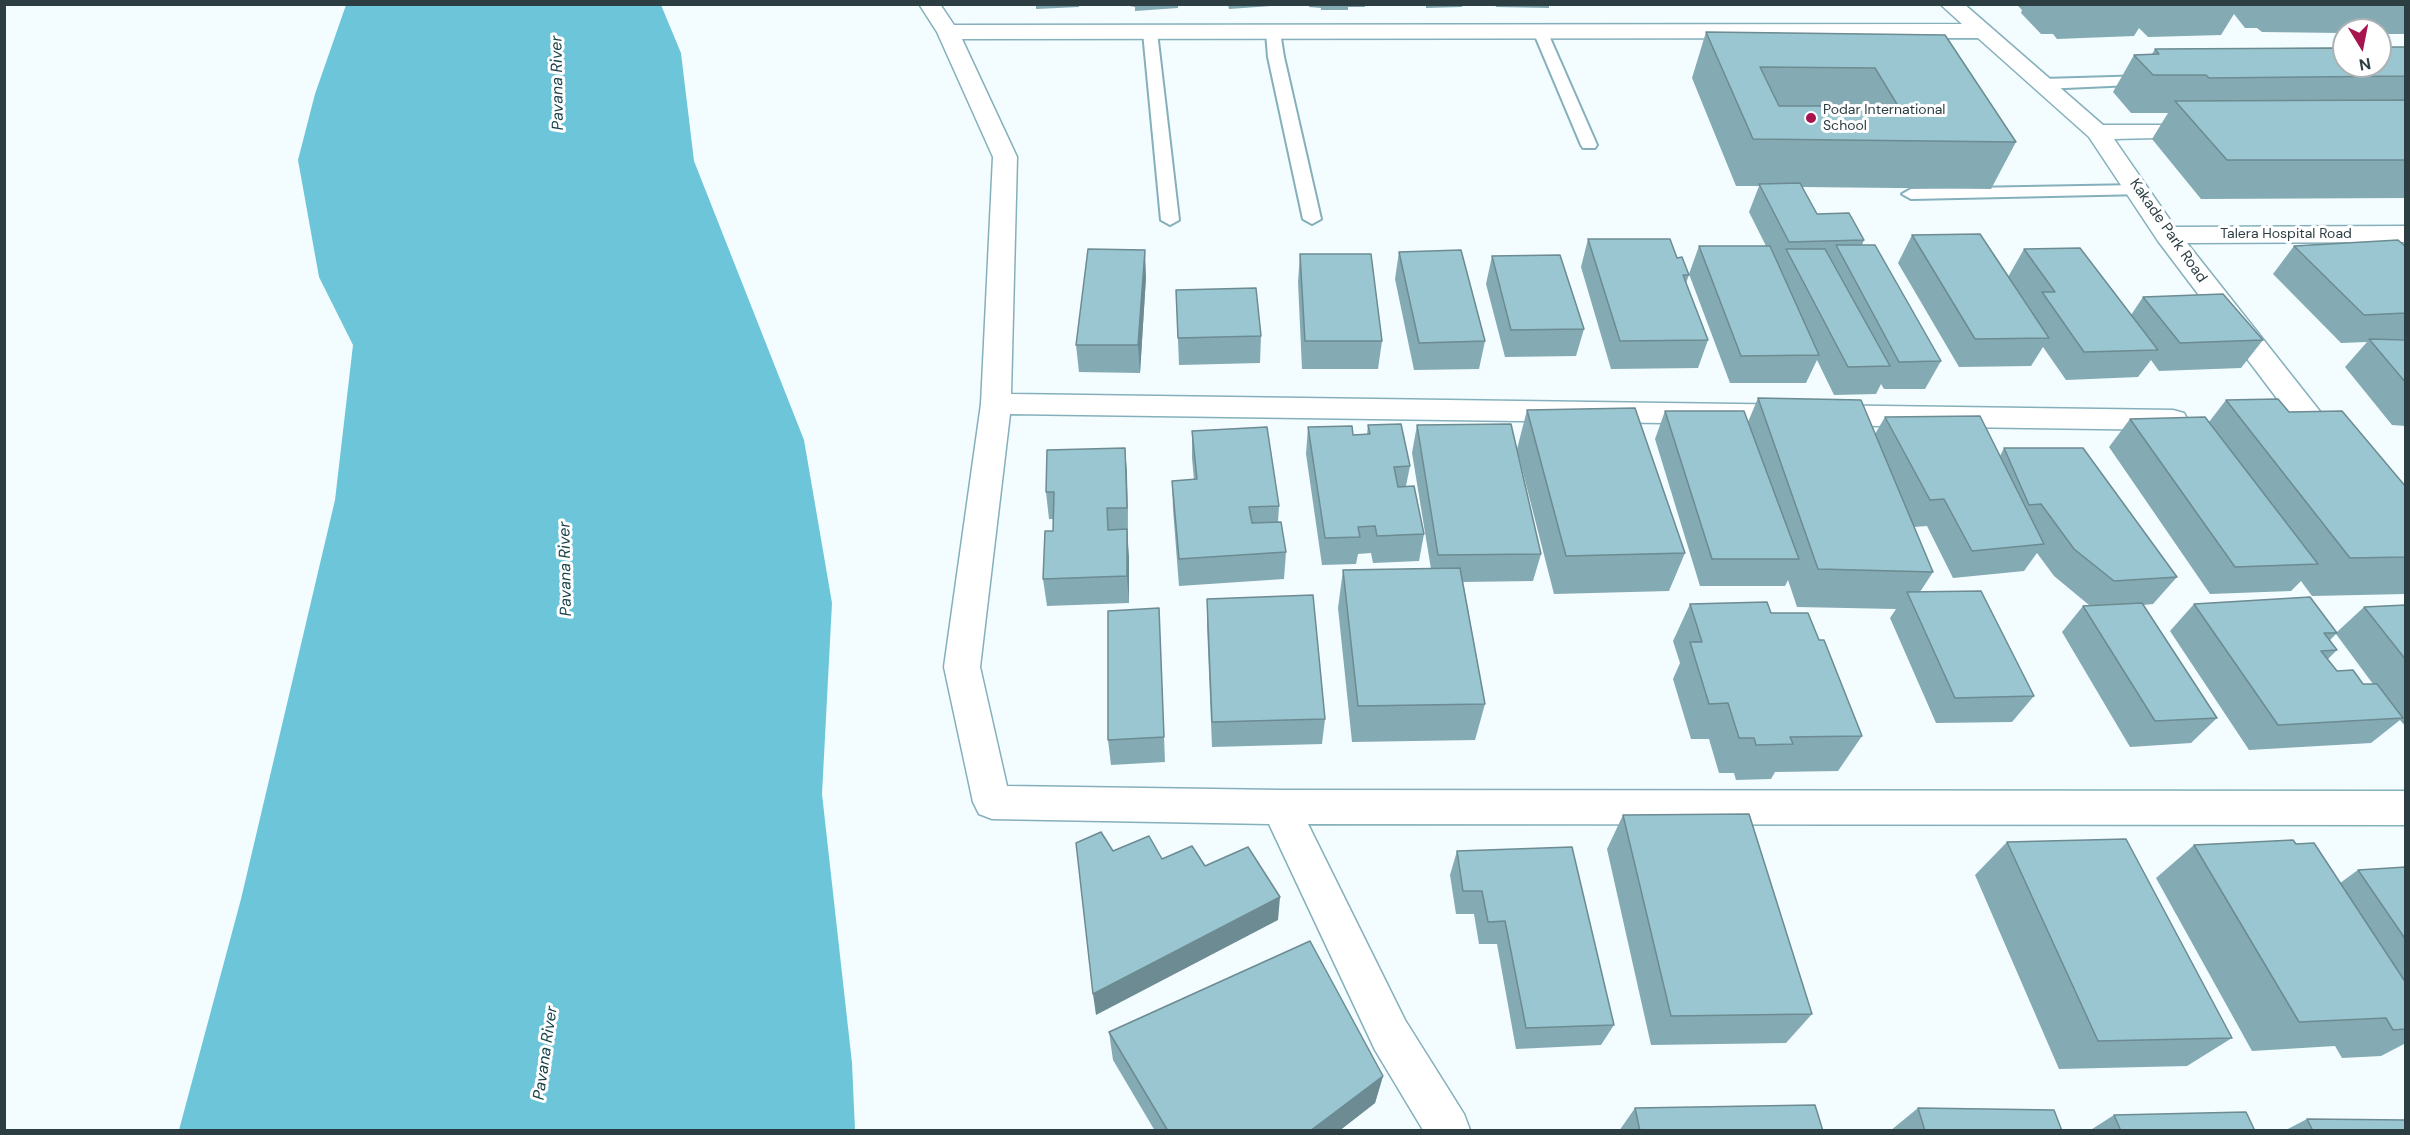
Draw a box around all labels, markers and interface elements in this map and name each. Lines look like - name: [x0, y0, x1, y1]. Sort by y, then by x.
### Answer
- north arrow: [2332, 18, 2392, 78]
- water label: Pavana River: [548, 36, 568, 130]
- text: N: [2357, 53, 2372, 76]
- place label: Podar International School: [1823, 102, 1945, 134]
- marker: Podar International School: [1804, 111, 1818, 125]
- street label: Kakade Park Road: [2125, 176, 2211, 286]
- street label: Talera Hospital Road: [2220, 226, 2352, 242]
- water label: Pavana River: [556, 522, 576, 616]
- water label: Pavana River: [530, 1005, 562, 1101]

